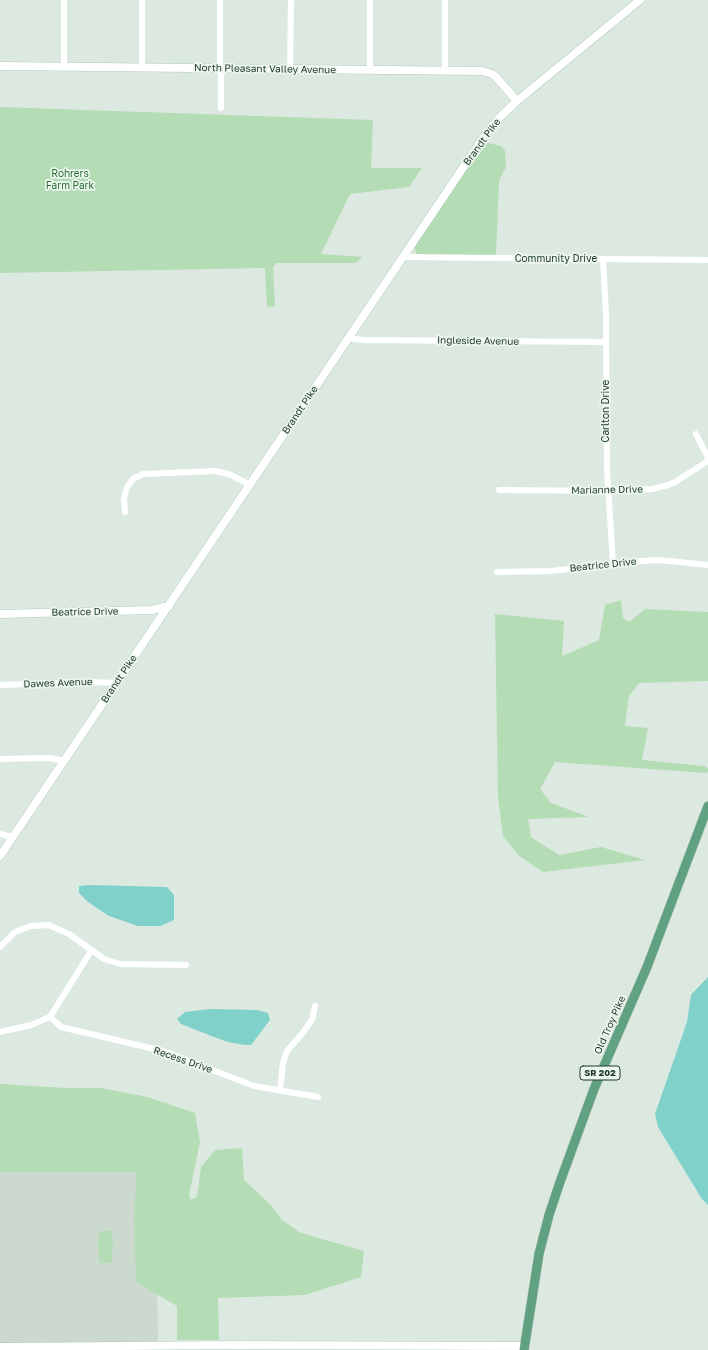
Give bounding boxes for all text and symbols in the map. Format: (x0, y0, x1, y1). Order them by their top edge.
street label: North Pleasant Valley Avenue (194, 62, 336, 76)
street label: Brandt Pike (461, 116, 503, 168)
park label: Rohrers Farm Park (46, 168, 94, 192)
street label: Community Drive (515, 253, 597, 265)
street label: Ingleside Avenue (437, 334, 519, 348)
street label: Carlton Drive (600, 380, 612, 442)
street label: Brandt Pike (280, 384, 320, 436)
street label: Marianne Drive (571, 483, 643, 497)
street label: Beatrice Drive (569, 556, 637, 574)
street label: Beatrice Drive (51, 605, 119, 619)
street label: Brandt Pike (99, 653, 139, 705)
street label: Dawes Avenue (23, 676, 93, 690)
street label: Old Troy Pike (592, 994, 628, 1056)
street label: Recess Drive (152, 1044, 214, 1076)
road number: SR 202 (580, 1066, 620, 1080)

